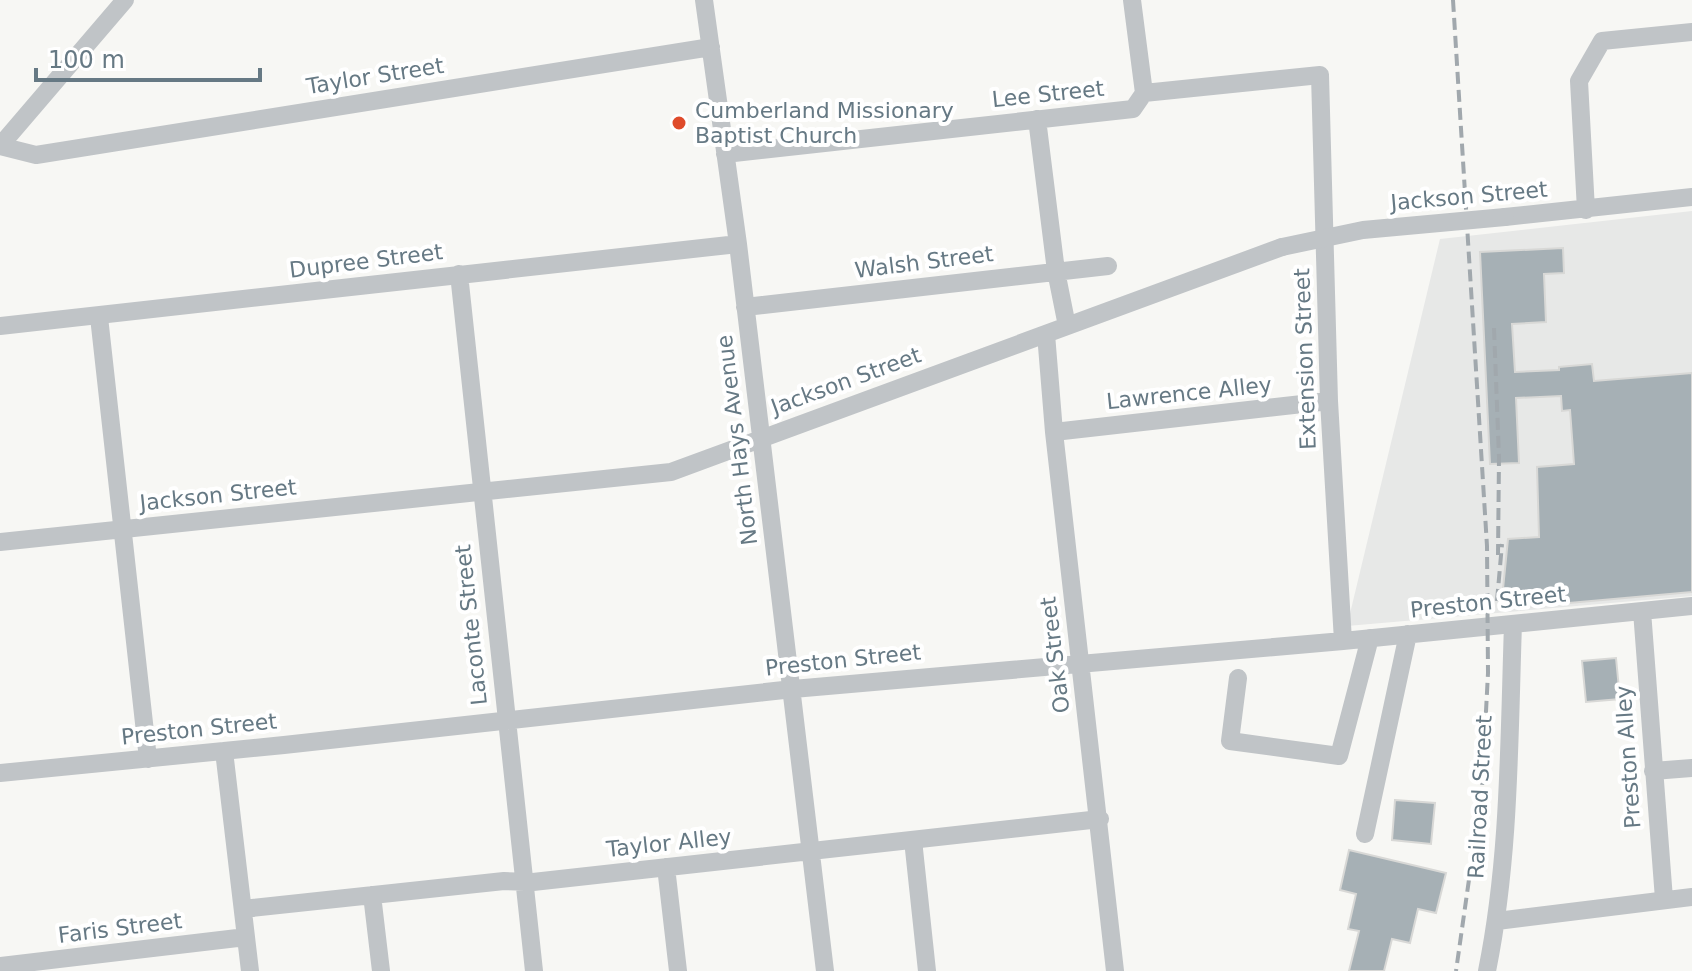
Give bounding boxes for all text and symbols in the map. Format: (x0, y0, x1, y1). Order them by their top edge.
scale bar (36, 32, 260, 82)
text: 100 m (48, 46, 125, 74)
street label: Taylor Street (304, 53, 446, 99)
street label: Lee Street (991, 76, 1106, 112)
place label: Cumberland Missionary Baptist Church (695, 98, 954, 148)
marker: Cumberland Missionary Baptist Church (670, 114, 688, 132)
street label: Jackson Street (1387, 177, 1549, 215)
street label: Dupree Street (288, 239, 444, 283)
street label: Walsh Street (853, 241, 995, 283)
street label: Extension Street (1289, 267, 1321, 450)
street label: North Hays Avenue (712, 333, 762, 547)
street label: Jackson Street (766, 342, 925, 420)
street label: Lawrence Alley (1105, 372, 1273, 414)
street label: Jackson Street (136, 474, 298, 516)
street label: Laconte Street (450, 543, 492, 706)
street label: Preston Street (1409, 581, 1567, 623)
street label: Oak Street (1035, 595, 1075, 715)
street label: Preston Street (764, 639, 922, 681)
street label: Preston Alley (1611, 685, 1645, 829)
street label: Preston Street (120, 708, 278, 750)
street label: Railroad Street (1463, 714, 1497, 879)
street label: Taylor Alley (604, 824, 733, 862)
street label: Faris Street (57, 908, 184, 948)

